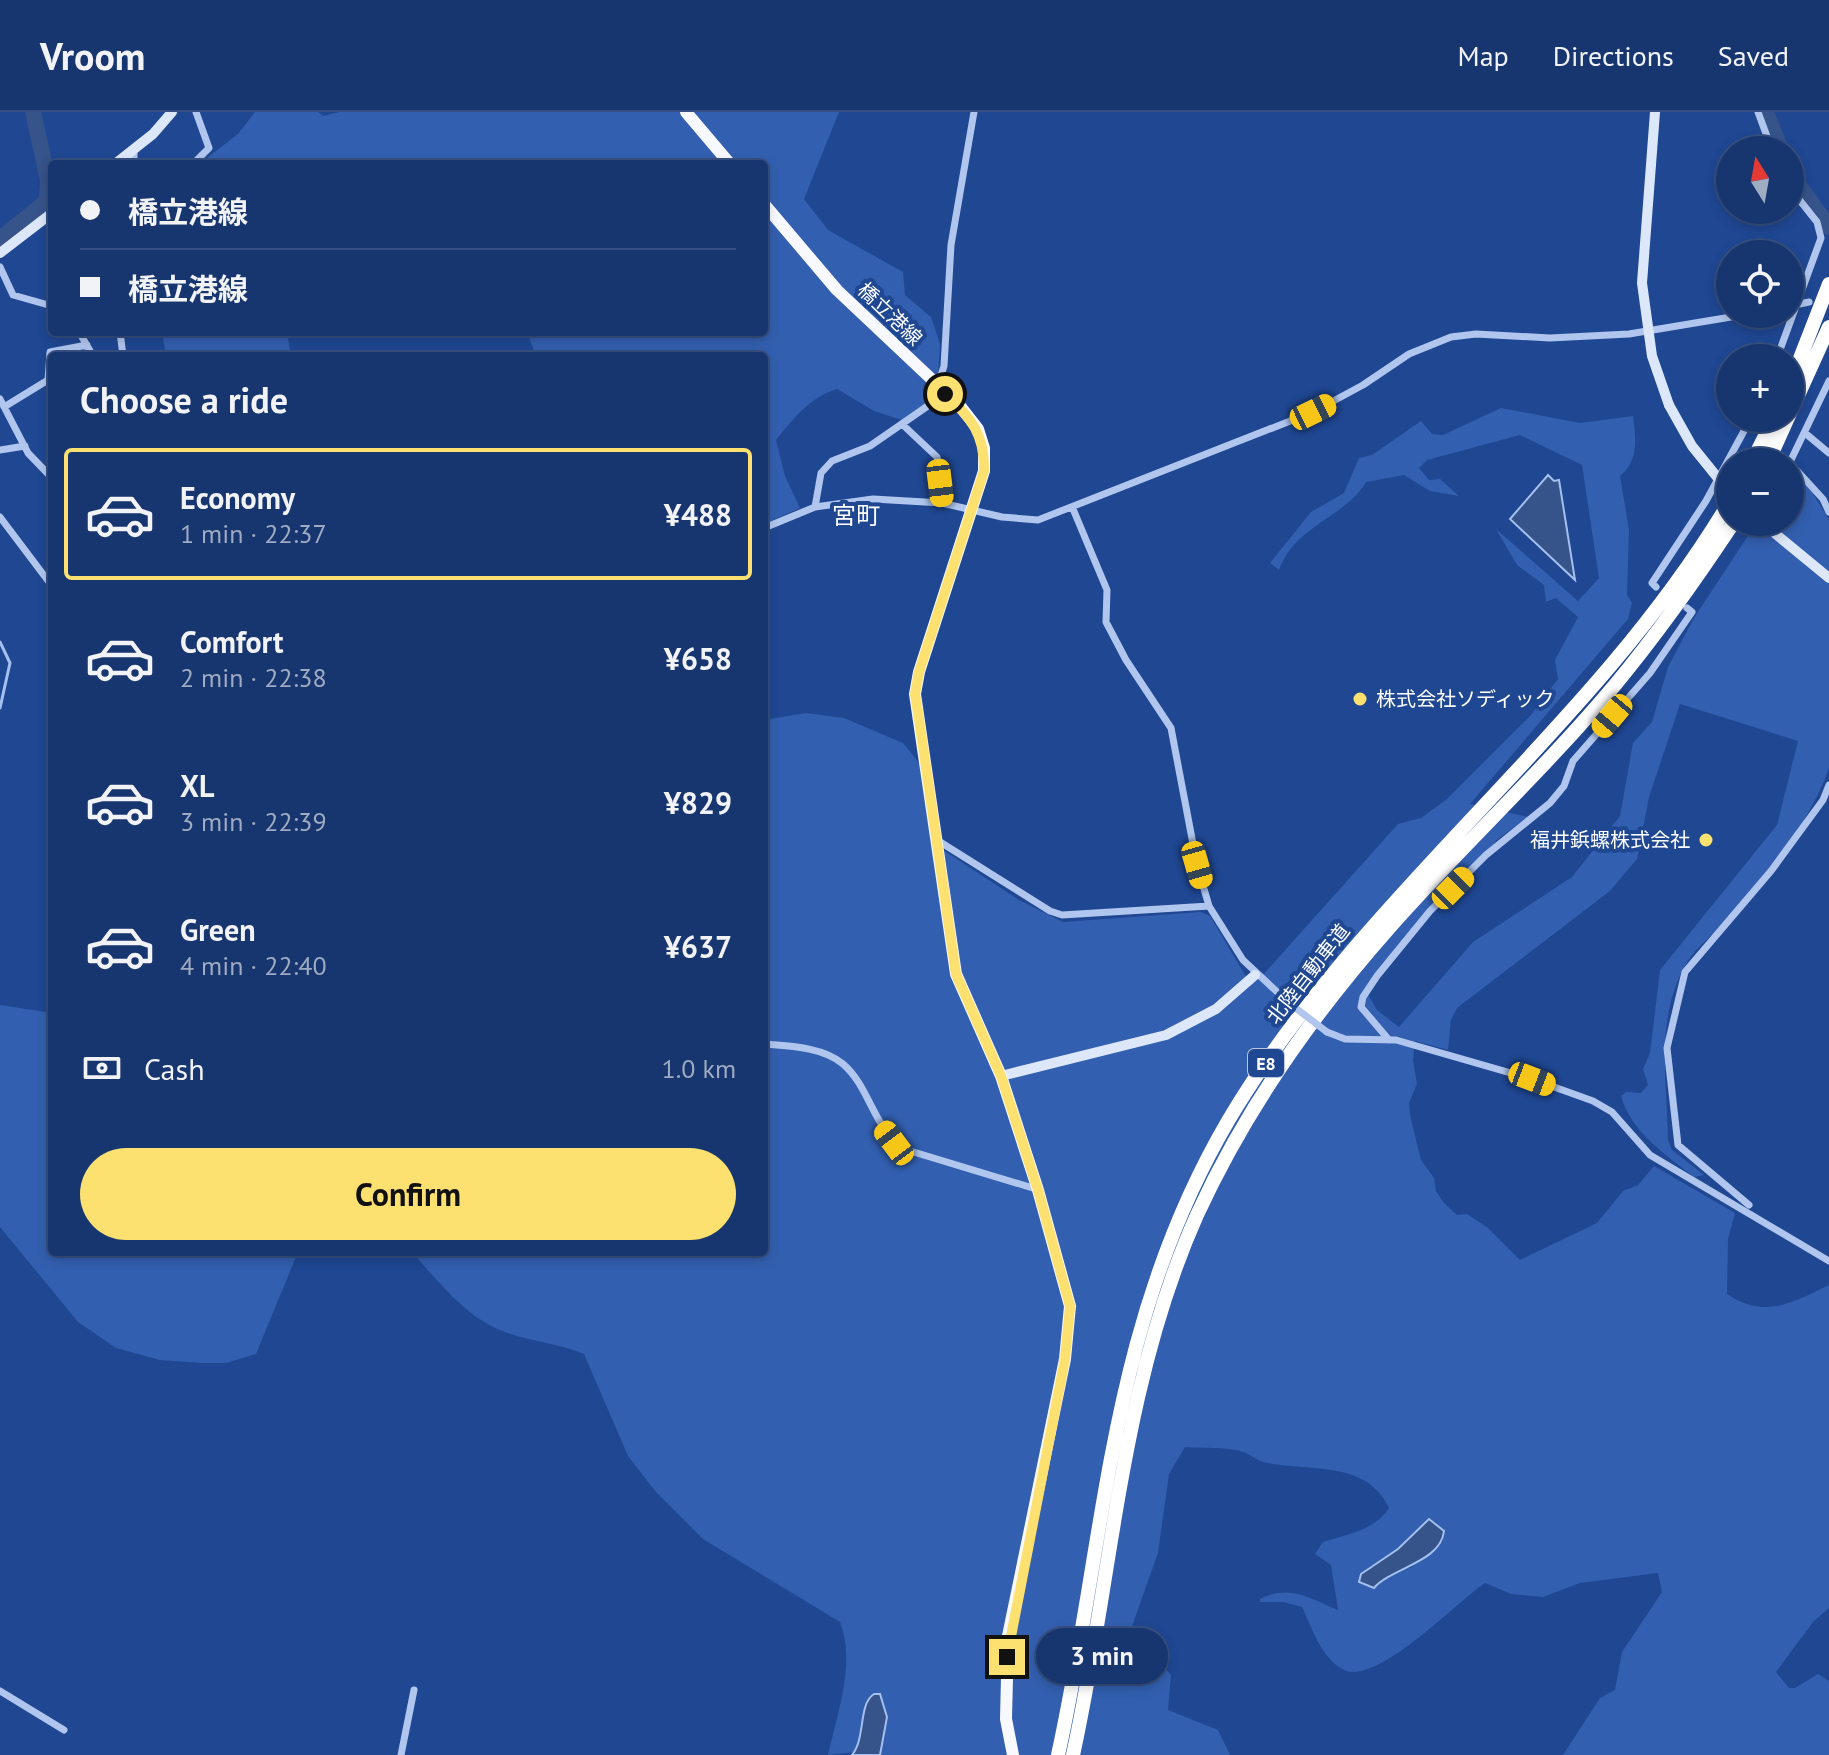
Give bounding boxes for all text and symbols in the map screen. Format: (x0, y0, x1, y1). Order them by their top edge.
text: Vroom (40, 31, 145, 80)
text: Map (1458, 37, 1509, 74)
text: Directions (1553, 37, 1674, 74)
text: Saved (1718, 37, 1789, 74)
north arrow (1716, 136, 1804, 224)
map controls (1716, 136, 1804, 536)
text: 橋立港線 (128, 192, 248, 231)
button: locate (1716, 240, 1804, 328)
text: 橋立港線 (128, 269, 248, 308)
street label: 橋立港線 (852, 277, 928, 351)
button: + (1716, 344, 1804, 432)
text: Choose a ride (80, 376, 288, 423)
route start (927, 376, 963, 412)
car (1286, 391, 1340, 433)
button: − (1716, 448, 1804, 536)
car (925, 458, 955, 508)
icon: car (84, 478, 156, 550)
text: Economy (180, 478, 295, 517)
text: ¥488 (664, 495, 732, 534)
district label: 宮町 (832, 500, 880, 531)
text: 1 min · 22:37 (180, 517, 327, 550)
icon: car (84, 622, 156, 694)
text: Comfort (180, 622, 283, 661)
text: ¥658 (664, 639, 732, 678)
text: 2 min · 22:38 (180, 661, 327, 694)
place label: 株式会社ソディック (1376, 686, 1555, 712)
marker: 株式会社ソディック (1351, 690, 1369, 708)
car (1587, 690, 1637, 742)
icon: car (84, 766, 156, 838)
text: XL (180, 766, 214, 805)
text: ¥829 (664, 783, 732, 822)
text: 3 min · 22:39 (180, 805, 327, 838)
place label: 福井鋲螺株式会社 (1530, 827, 1690, 853)
marker: 福井鋲螺株式会社 (1697, 831, 1715, 849)
car (1179, 839, 1215, 891)
car (1428, 863, 1478, 913)
icon: car (84, 910, 156, 982)
text: Green (180, 910, 255, 949)
street label: 北陸自動車道 (1261, 919, 1355, 1029)
text: ¥637 (664, 927, 732, 966)
text: 4 min · 22:40 (180, 949, 327, 982)
icon: cash (80, 1046, 124, 1090)
text: Cash (144, 1049, 205, 1088)
road number: E8 (1248, 1049, 1284, 1077)
text: 1.0 km (662, 1052, 736, 1085)
car (1505, 1059, 1559, 1099)
car (870, 1117, 918, 1169)
button: Confirm (80, 1148, 736, 1240)
callout: 3 min (1035, 1629, 1167, 1685)
route end (989, 1639, 1025, 1675)
text: 3 min (1070, 1639, 1134, 1672)

